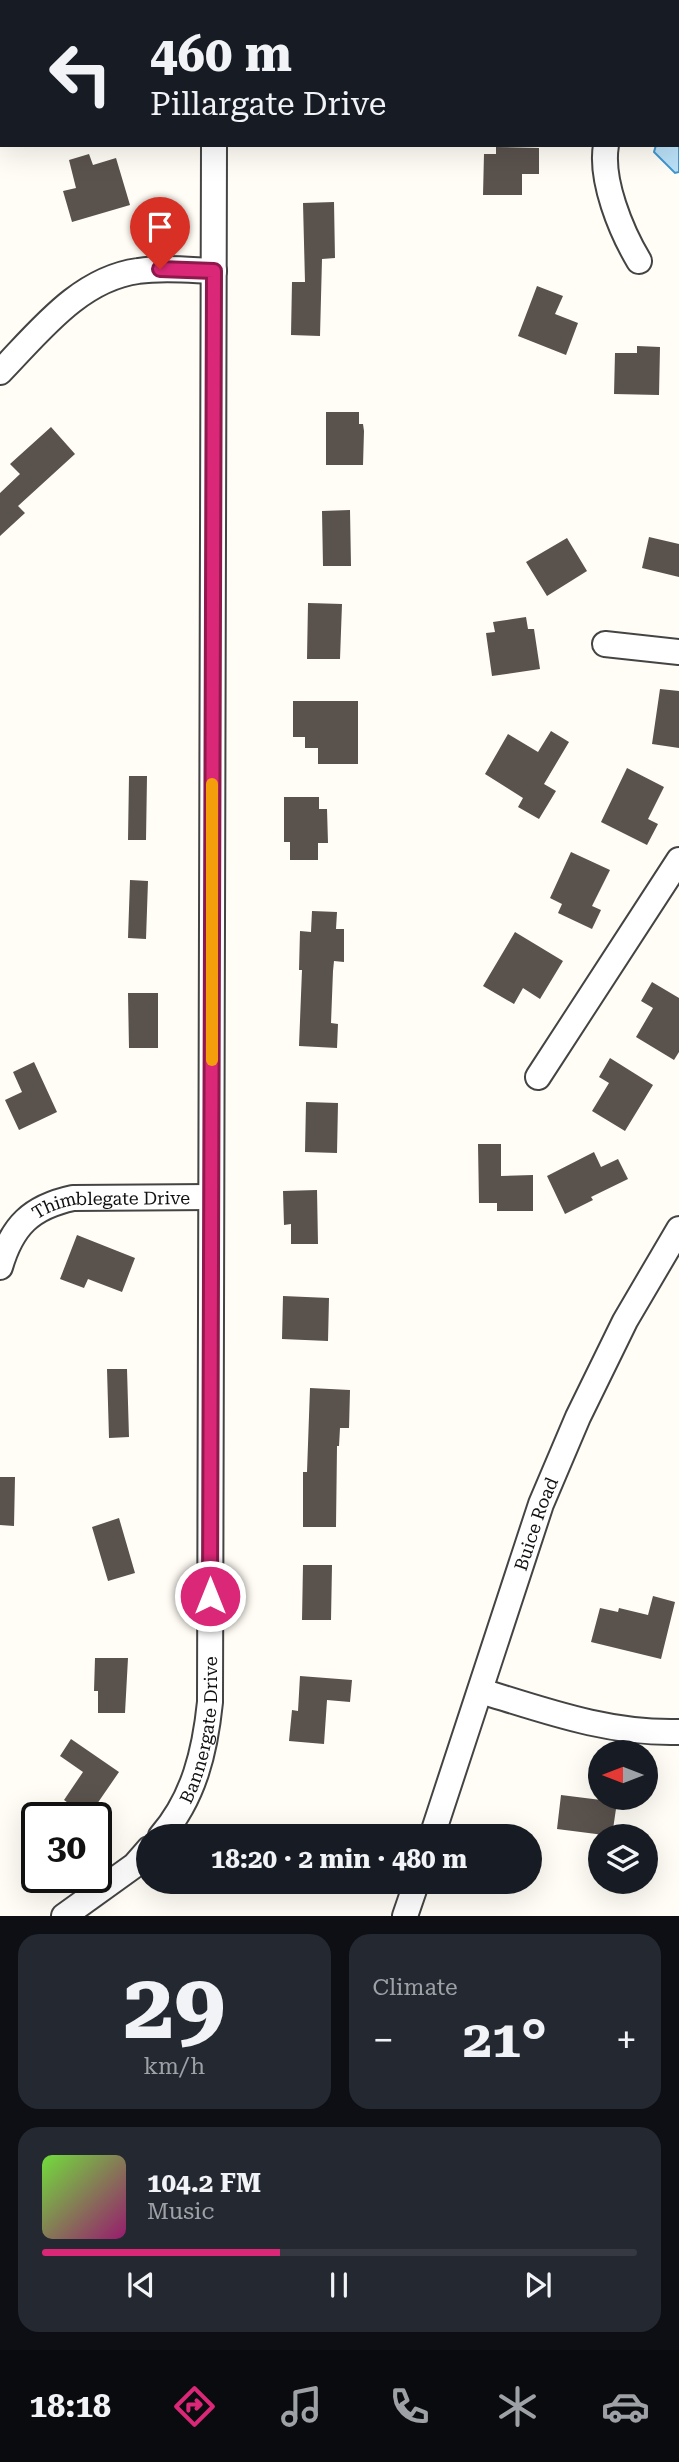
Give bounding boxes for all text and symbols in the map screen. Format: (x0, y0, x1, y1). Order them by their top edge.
text: 460 m (150, 26, 292, 83)
icon: left (35, 28, 126, 119)
text: Pillargate Drive (150, 85, 386, 123)
pin (130, 197, 190, 269)
icon: arrive (141, 208, 179, 246)
street label: Thimblegate Drive (28, 1187, 190, 1223)
street label: Buice Road (509, 1473, 562, 1573)
position arrow (173, 1559, 247, 1633)
street label: Bannergate Drive (175, 1656, 221, 1806)
north arrow (588, 1740, 658, 1810)
map controls (588, 1740, 658, 1894)
speed limit sign: 30 (21, 1802, 112, 1893)
button: layers (588, 1824, 658, 1894)
text: 18:20 · 2 min · 480 m (211, 1844, 467, 1874)
text: 29 (123, 1954, 225, 2060)
text: Climate (373, 1974, 458, 2001)
text: 21° (463, 2009, 547, 2070)
text: − (373, 2018, 394, 2062)
text: + (616, 2018, 637, 2062)
text: km/h (143, 2053, 205, 2080)
text: 104.2 FM (147, 2168, 261, 2198)
text: Music (147, 2198, 214, 2225)
icon: previous (122, 2266, 160, 2304)
icon: pause (320, 2266, 358, 2304)
icon: next (519, 2266, 557, 2304)
icon: directions (170, 2382, 219, 2431)
icon: music (277, 2382, 326, 2431)
icon: phone (385, 2382, 434, 2431)
icon: climate (493, 2382, 542, 2431)
icon: car (601, 2382, 650, 2431)
text: 18:18 (29, 2387, 111, 2425)

